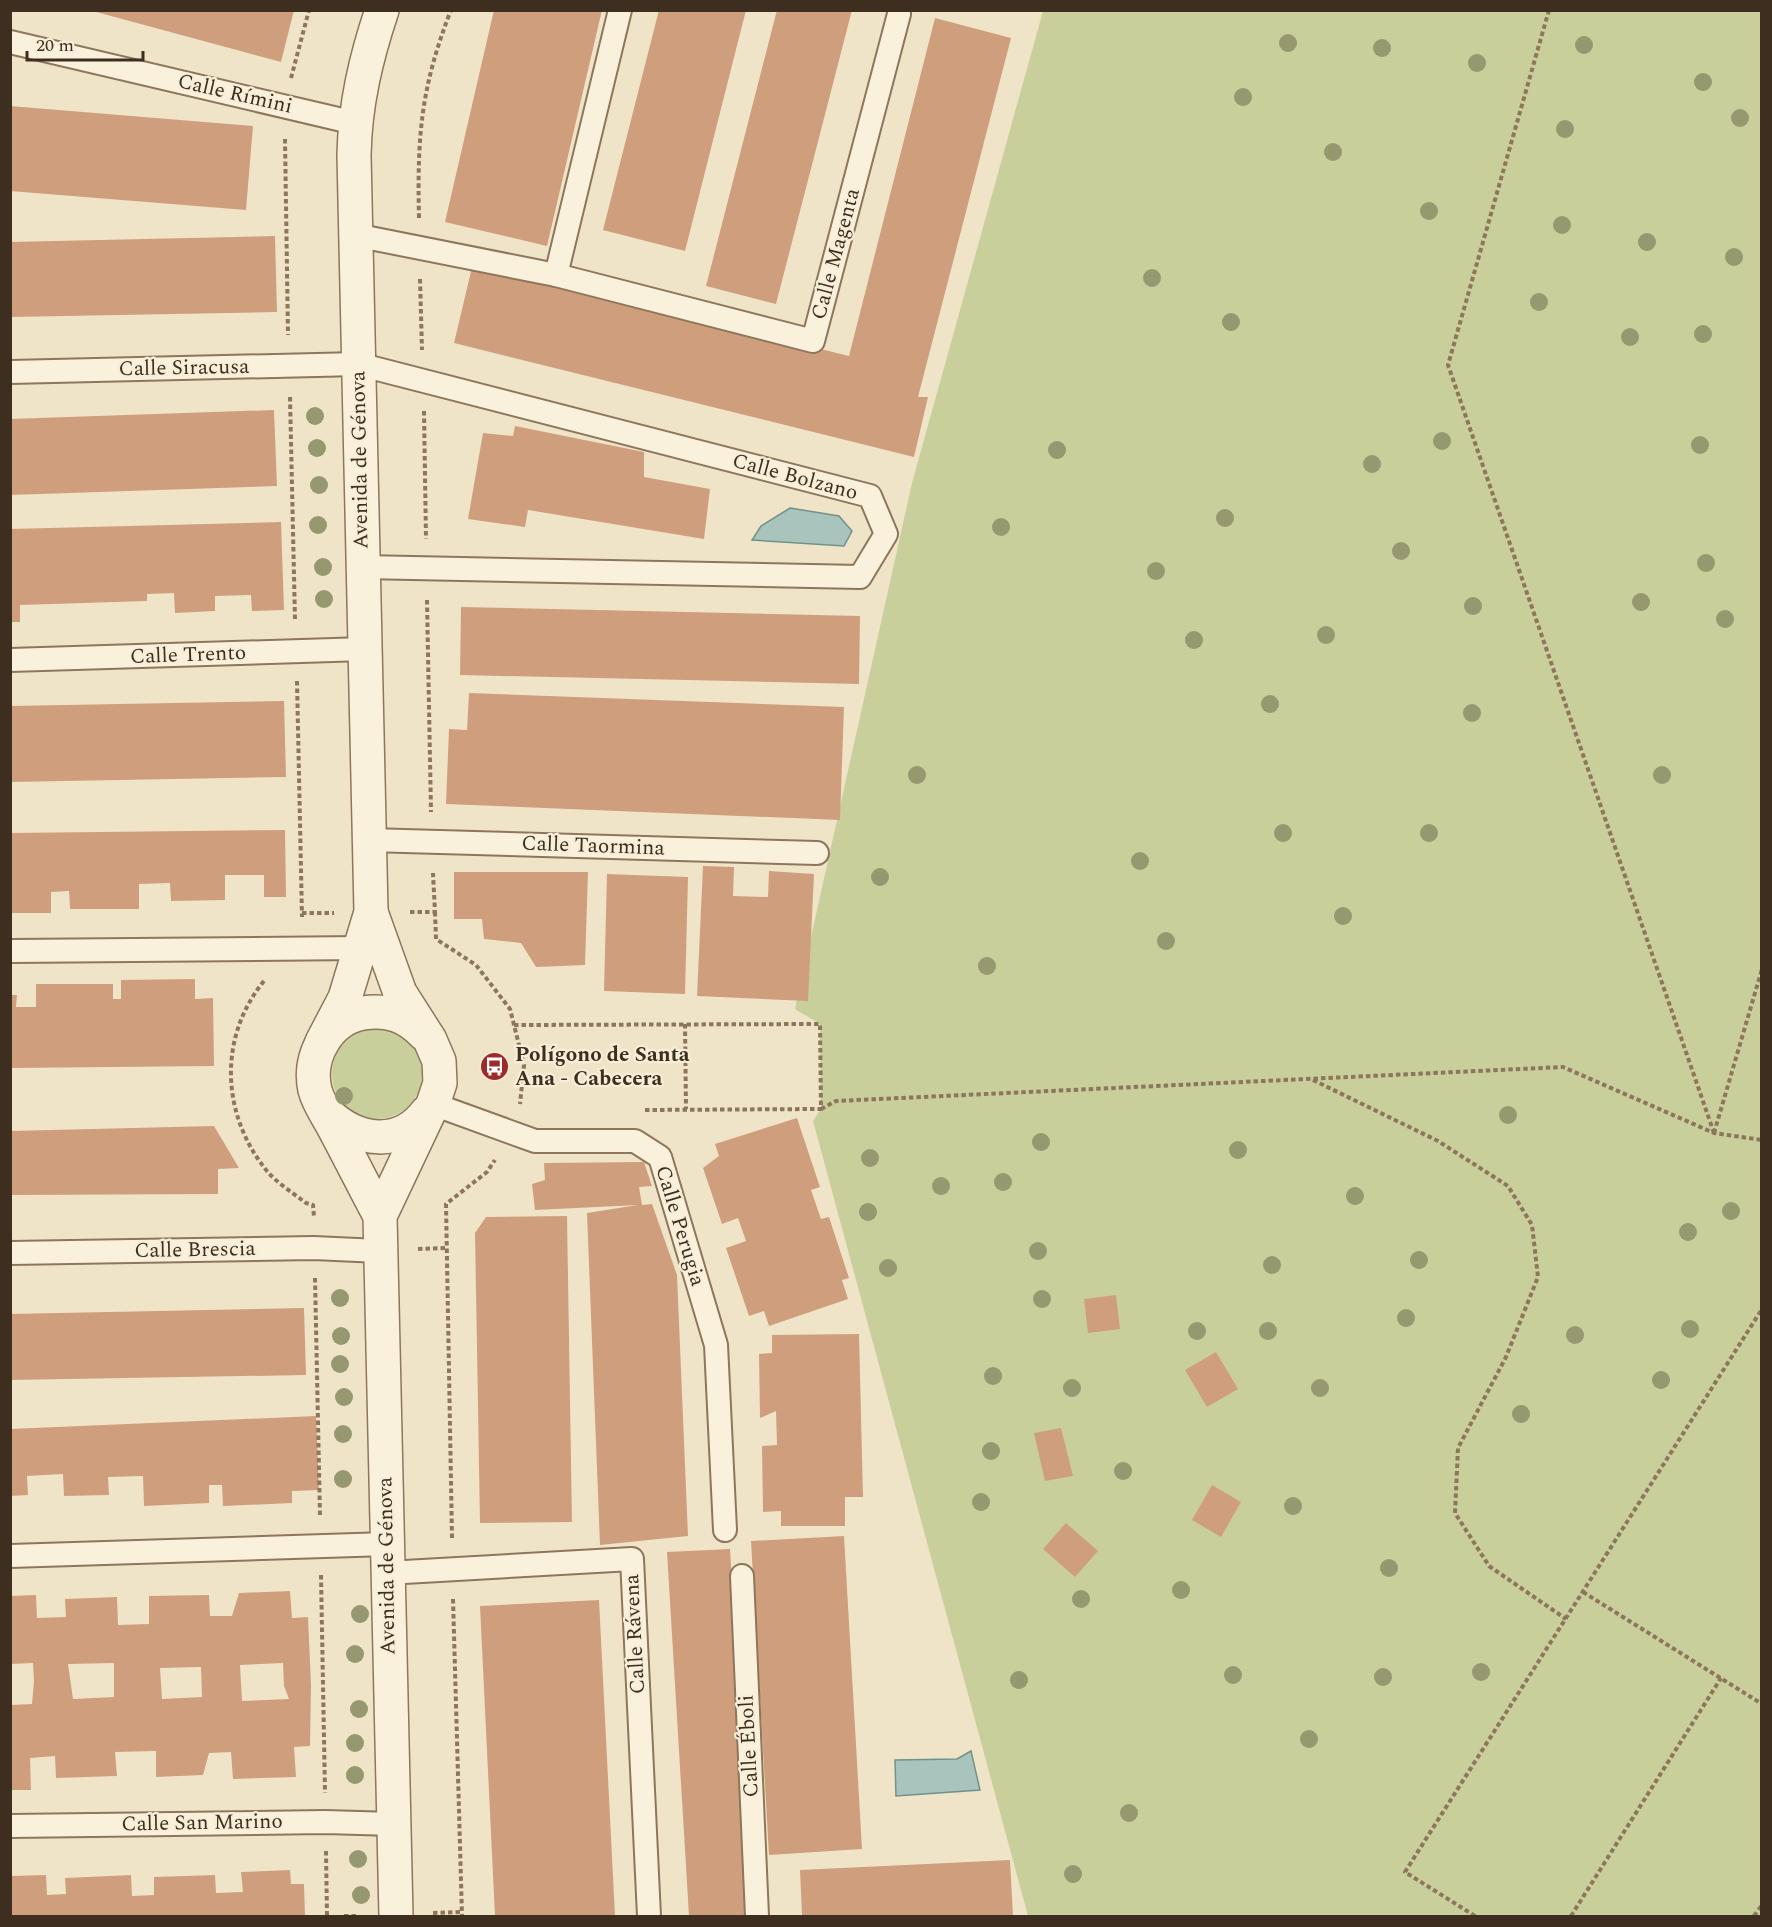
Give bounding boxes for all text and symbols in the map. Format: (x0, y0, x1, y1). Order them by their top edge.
scale bar (27, 24, 142, 62)
text: 20 m (36, 32, 74, 59)
street label: Calle Rímini (174, 65, 296, 123)
street label: Calle Magenta (803, 184, 869, 323)
street label: Calle Siracusa (118, 351, 250, 385)
street label: Avenida de Génova (342, 370, 378, 550)
street label: Calle Bolzano (729, 445, 861, 509)
street label: Calle Trento (129, 637, 247, 673)
street label: Calle Taormina (521, 828, 666, 865)
place label: Polígono de Santa Ana - Cabecera (515, 1039, 690, 1095)
bus stop icon: Polígono de Santa Ana - Cabecera (478, 1051, 510, 1083)
street label: Calle Perugia (646, 1162, 714, 1291)
street label: Calle Brescia (134, 1233, 257, 1267)
street label: Avenida de Génova (369, 1476, 405, 1656)
street label: Calle Rávena (616, 1572, 654, 1695)
street label: Calle Éboli (730, 1694, 768, 1798)
street label: Calle San Marino (121, 1806, 283, 1840)

